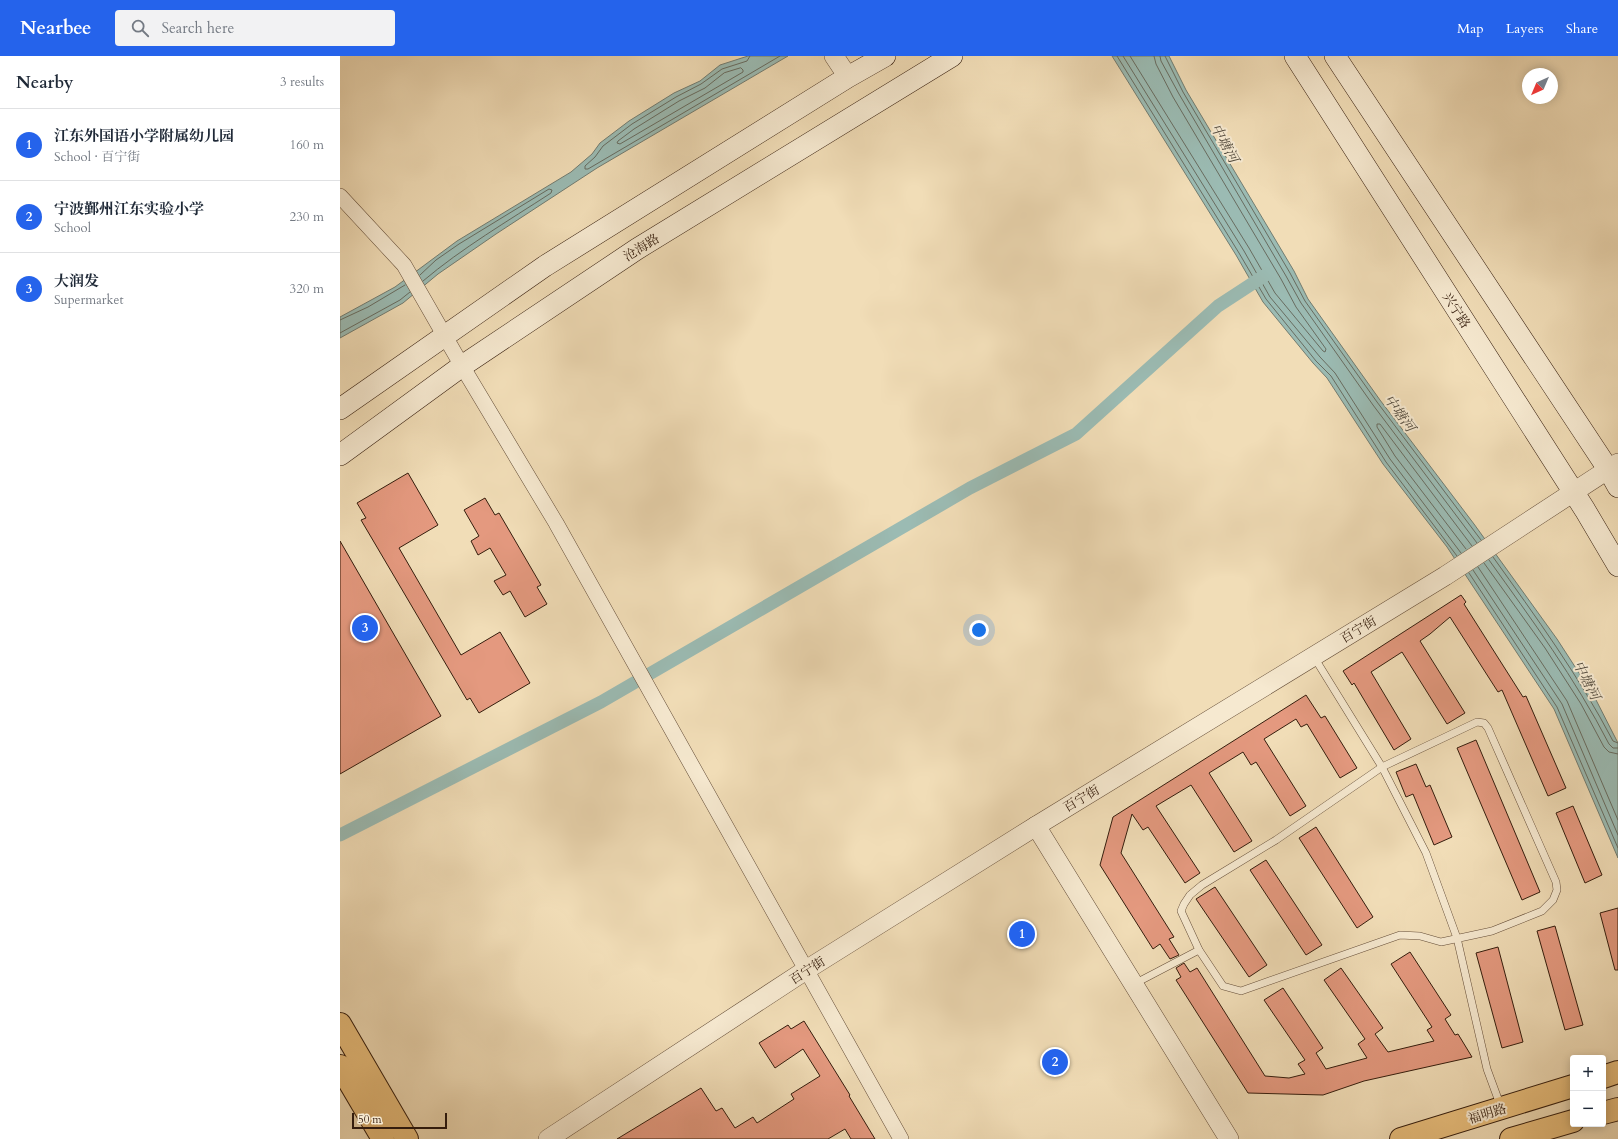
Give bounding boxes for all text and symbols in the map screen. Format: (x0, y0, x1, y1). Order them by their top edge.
search box (115, 10, 395, 46)
text: Nearbee (20, 15, 91, 41)
icon: search (129, 17, 151, 39)
text: Search here (161, 18, 234, 38)
text: Map (1457, 19, 1484, 38)
text: Layers (1506, 19, 1544, 38)
text: Share (1566, 19, 1598, 38)
north arrow (1522, 68, 1558, 104)
text: Nearby (16, 71, 73, 94)
text: 3 results (280, 73, 324, 91)
water label: 中塘河 (1206, 120, 1245, 169)
text: 江东外国语小学附属幼儿园 (54, 126, 234, 146)
text: 1 (26, 136, 32, 154)
text: 160 m (290, 136, 324, 154)
text: School · 百宁街 (54, 148, 140, 166)
text: 宁波鄞州江东实验小学 (54, 199, 204, 219)
text: 2 (26, 208, 32, 226)
text: 230 m (290, 208, 324, 226)
text: School (54, 219, 91, 237)
street label: 沧海路 (620, 230, 663, 266)
text: 大润发 (54, 271, 99, 291)
text: 3 (26, 280, 32, 298)
text: 320 m (290, 280, 324, 298)
street label: 兴宁路 (1438, 289, 1474, 332)
text: Supermarket (54, 291, 124, 309)
water label: 中塘河 (1380, 391, 1421, 438)
street label: 百宁街 (1337, 612, 1380, 648)
pin: 3 (352, 613, 378, 643)
your location (969, 620, 989, 640)
water label: 中塘河 (1569, 657, 1606, 706)
street label: 百宁街 (1060, 781, 1103, 817)
pin: 1 (1009, 919, 1035, 949)
street label: 百宁街 (786, 953, 829, 989)
pin: 2 (1042, 1047, 1068, 1077)
map controls (1570, 1055, 1606, 1127)
button: + (1570, 1055, 1606, 1091)
button: − (1570, 1091, 1606, 1127)
street label: 福明路 (1466, 1100, 1509, 1128)
scale bar (352, 1111, 447, 1130)
text: 50 m (358, 1112, 382, 1127)

